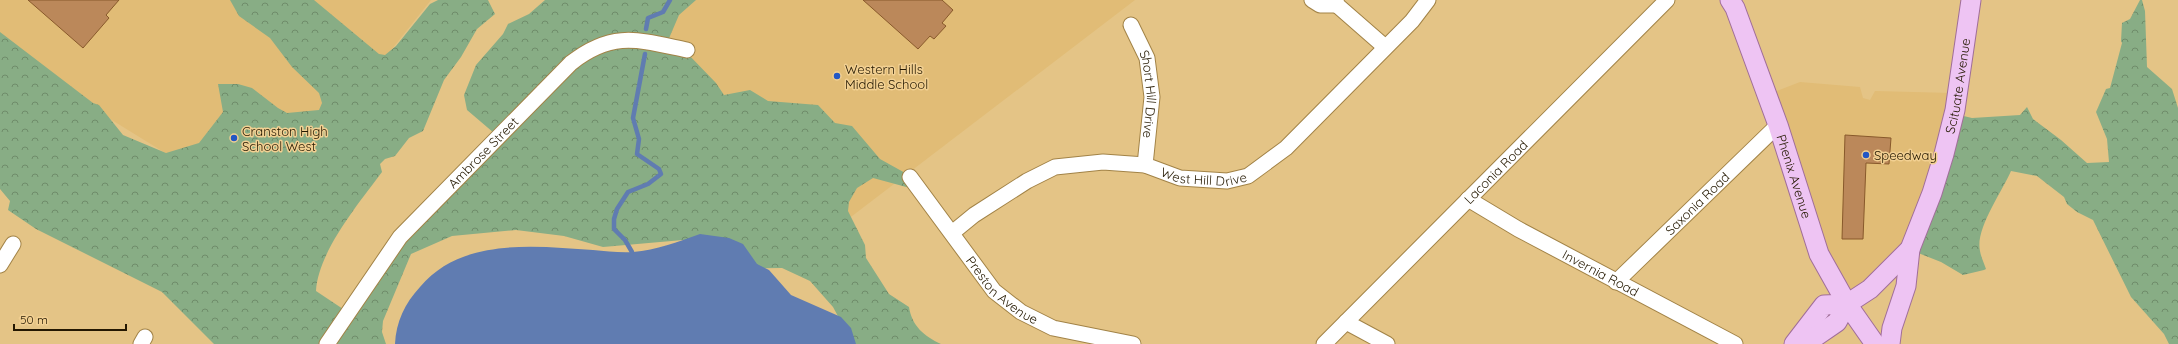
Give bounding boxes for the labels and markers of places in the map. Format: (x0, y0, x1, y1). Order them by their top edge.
place label: Western Hills Middle School (845, 61, 928, 92)
marker: Western Hills Middle School (832, 71, 842, 81)
place label: Cranston High School West (242, 123, 328, 154)
marker: Cranston High School West (229, 133, 239, 143)
place label: Speedway (1874, 147, 1937, 163)
marker: Speedway (1861, 150, 1871, 160)

